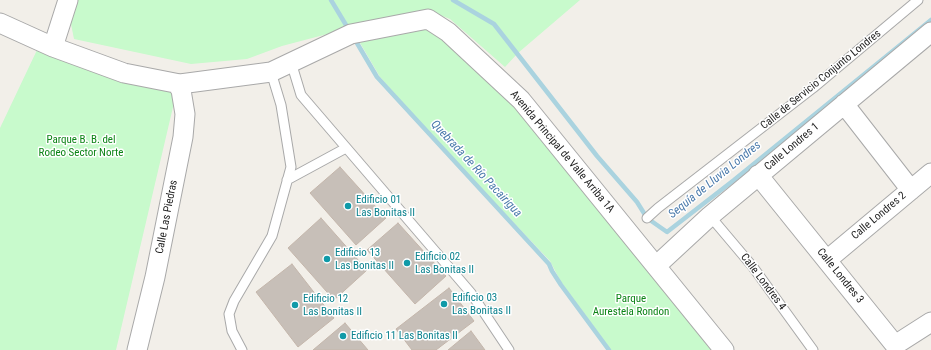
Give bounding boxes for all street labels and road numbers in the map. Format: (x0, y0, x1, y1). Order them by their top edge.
street label: Calle de Servicio Conjunto Londres (758, 27, 884, 133)
street label: Avenida Principal de Valle Arriba 1A (507, 88, 617, 216)
street label: Calle Londres 1 (762, 120, 822, 174)
street label: Calle Las Piedras (153, 179, 181, 255)
street label: Calle Londres 2 (849, 189, 909, 243)
street label: Calle Londres 3 (814, 246, 866, 306)
street label: Calle Londres 4 (738, 251, 788, 313)

